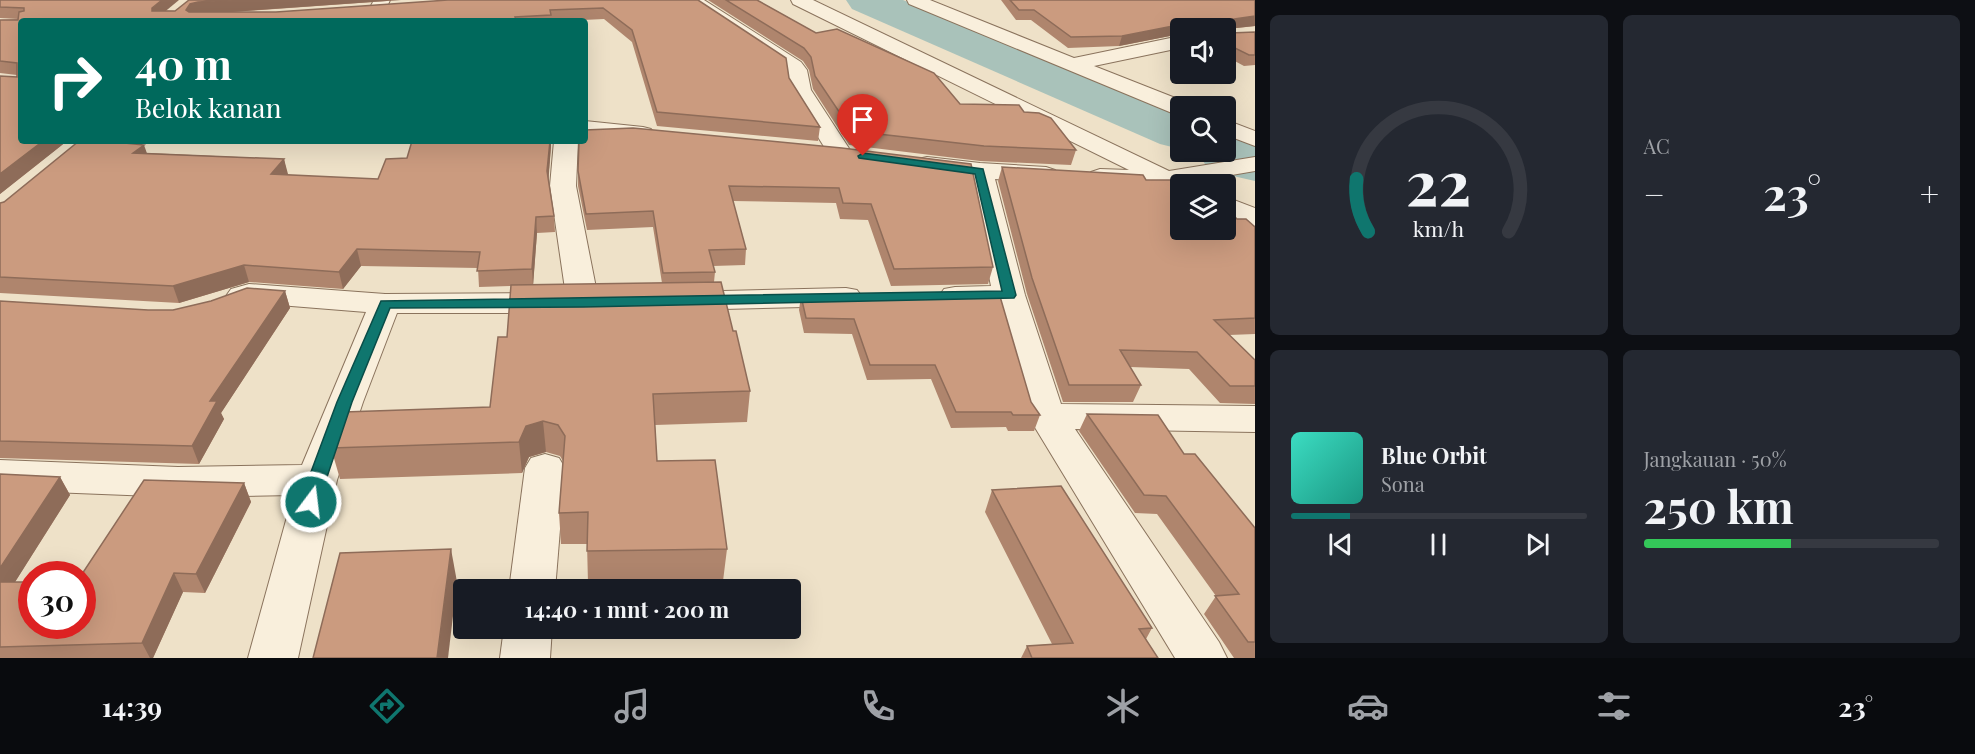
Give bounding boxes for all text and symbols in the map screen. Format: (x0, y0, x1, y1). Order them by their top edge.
map controls (1170, 18, 1236, 240)
button: sound (1170, 18, 1236, 84)
text: 40 m (135, 35, 232, 91)
icon: right (36, 42, 114, 120)
text: Belok kanan (135, 89, 282, 125)
pin (837, 94, 888, 156)
button: search (1170, 96, 1236, 162)
icon: arrive (846, 103, 879, 136)
text: AC (1644, 132, 1670, 159)
text: 22 (1406, 138, 1471, 222)
text: 23° (1763, 162, 1821, 222)
text: − (1644, 171, 1665, 215)
text: + (1920, 171, 1939, 215)
button: layers (1170, 174, 1236, 240)
text: km/h (1413, 214, 1465, 242)
text: Blue Orbit (1381, 440, 1487, 470)
text: Jangkauan · 50% (1644, 445, 1787, 472)
position arrow (279, 470, 343, 534)
text: Sona (1381, 470, 1425, 497)
text: 250 km (1644, 475, 1794, 535)
icon: previous (1324, 528, 1357, 561)
icon: pause (1422, 528, 1455, 561)
icon: next (1521, 528, 1554, 561)
speed limit sign: 30 (18, 561, 96, 639)
text: 14:40 · 1 mnt · 200 m (525, 594, 729, 624)
icon: directions (366, 685, 408, 727)
icon: music (611, 685, 653, 727)
icon: phone (857, 685, 899, 727)
icon: climate (1102, 685, 1144, 727)
icon: car (1347, 685, 1389, 727)
icon: filters (1593, 685, 1635, 727)
text: 14:39 (102, 688, 162, 724)
text: 23° (1838, 688, 1873, 724)

